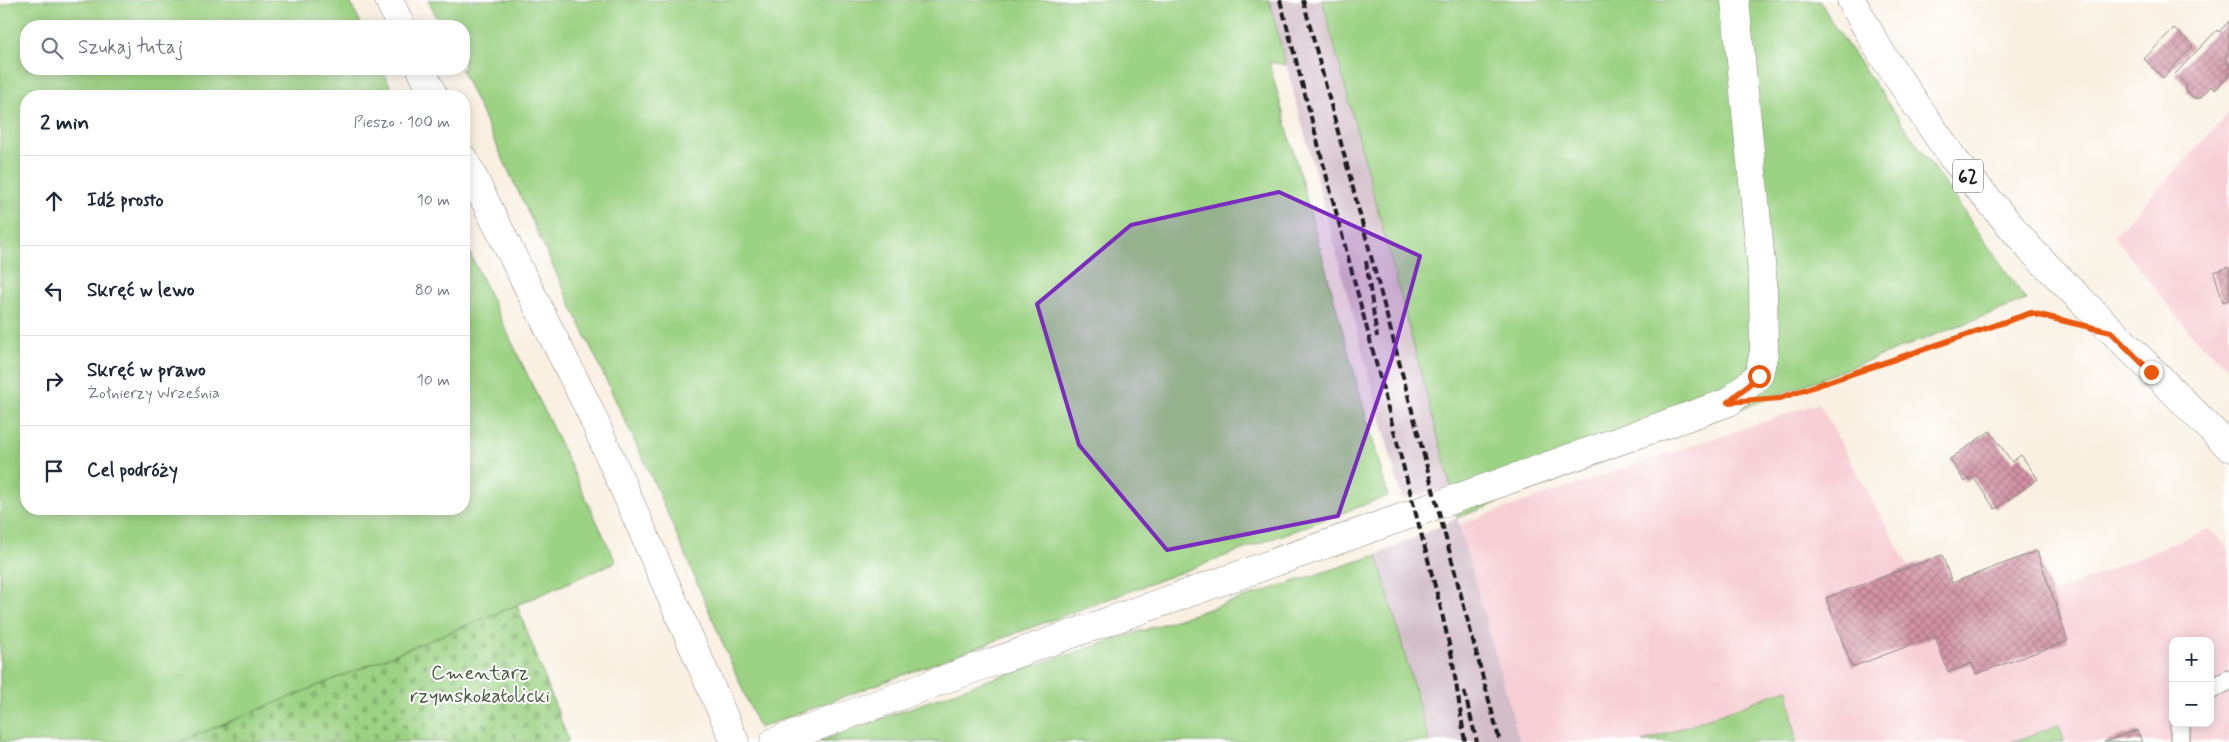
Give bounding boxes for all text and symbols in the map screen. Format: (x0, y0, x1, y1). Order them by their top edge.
search box (20, 20, 470, 75)
icon: search (38, 34, 66, 62)
text: Szukaj tutaj (78, 35, 183, 60)
text: 2 min (40, 109, 89, 137)
text: Pieszo · 100 m (353, 112, 450, 133)
road number: 62 (1953, 160, 1983, 192)
icon: ahead (40, 187, 68, 215)
text: Idź prosto (87, 188, 164, 213)
text: 10 m (417, 190, 450, 211)
icon: left (40, 277, 68, 305)
text: Skręć w lewo (87, 278, 195, 303)
text: 80 m (415, 280, 450, 301)
text: Skręć w prawo (87, 358, 206, 383)
route end (2140, 361, 2163, 384)
route start (1748, 365, 1771, 388)
icon: right (40, 367, 68, 395)
text: 10 m (417, 370, 450, 391)
text: Żołnierzy Września (87, 383, 220, 404)
icon: arrive (40, 457, 68, 485)
text: Cel podróży (87, 458, 178, 483)
map controls (2169, 637, 2214, 727)
button: + (2169, 637, 2214, 682)
park label: Cmentarz rzymskokatolicki (410, 660, 550, 710)
button: − (2169, 682, 2214, 727)

